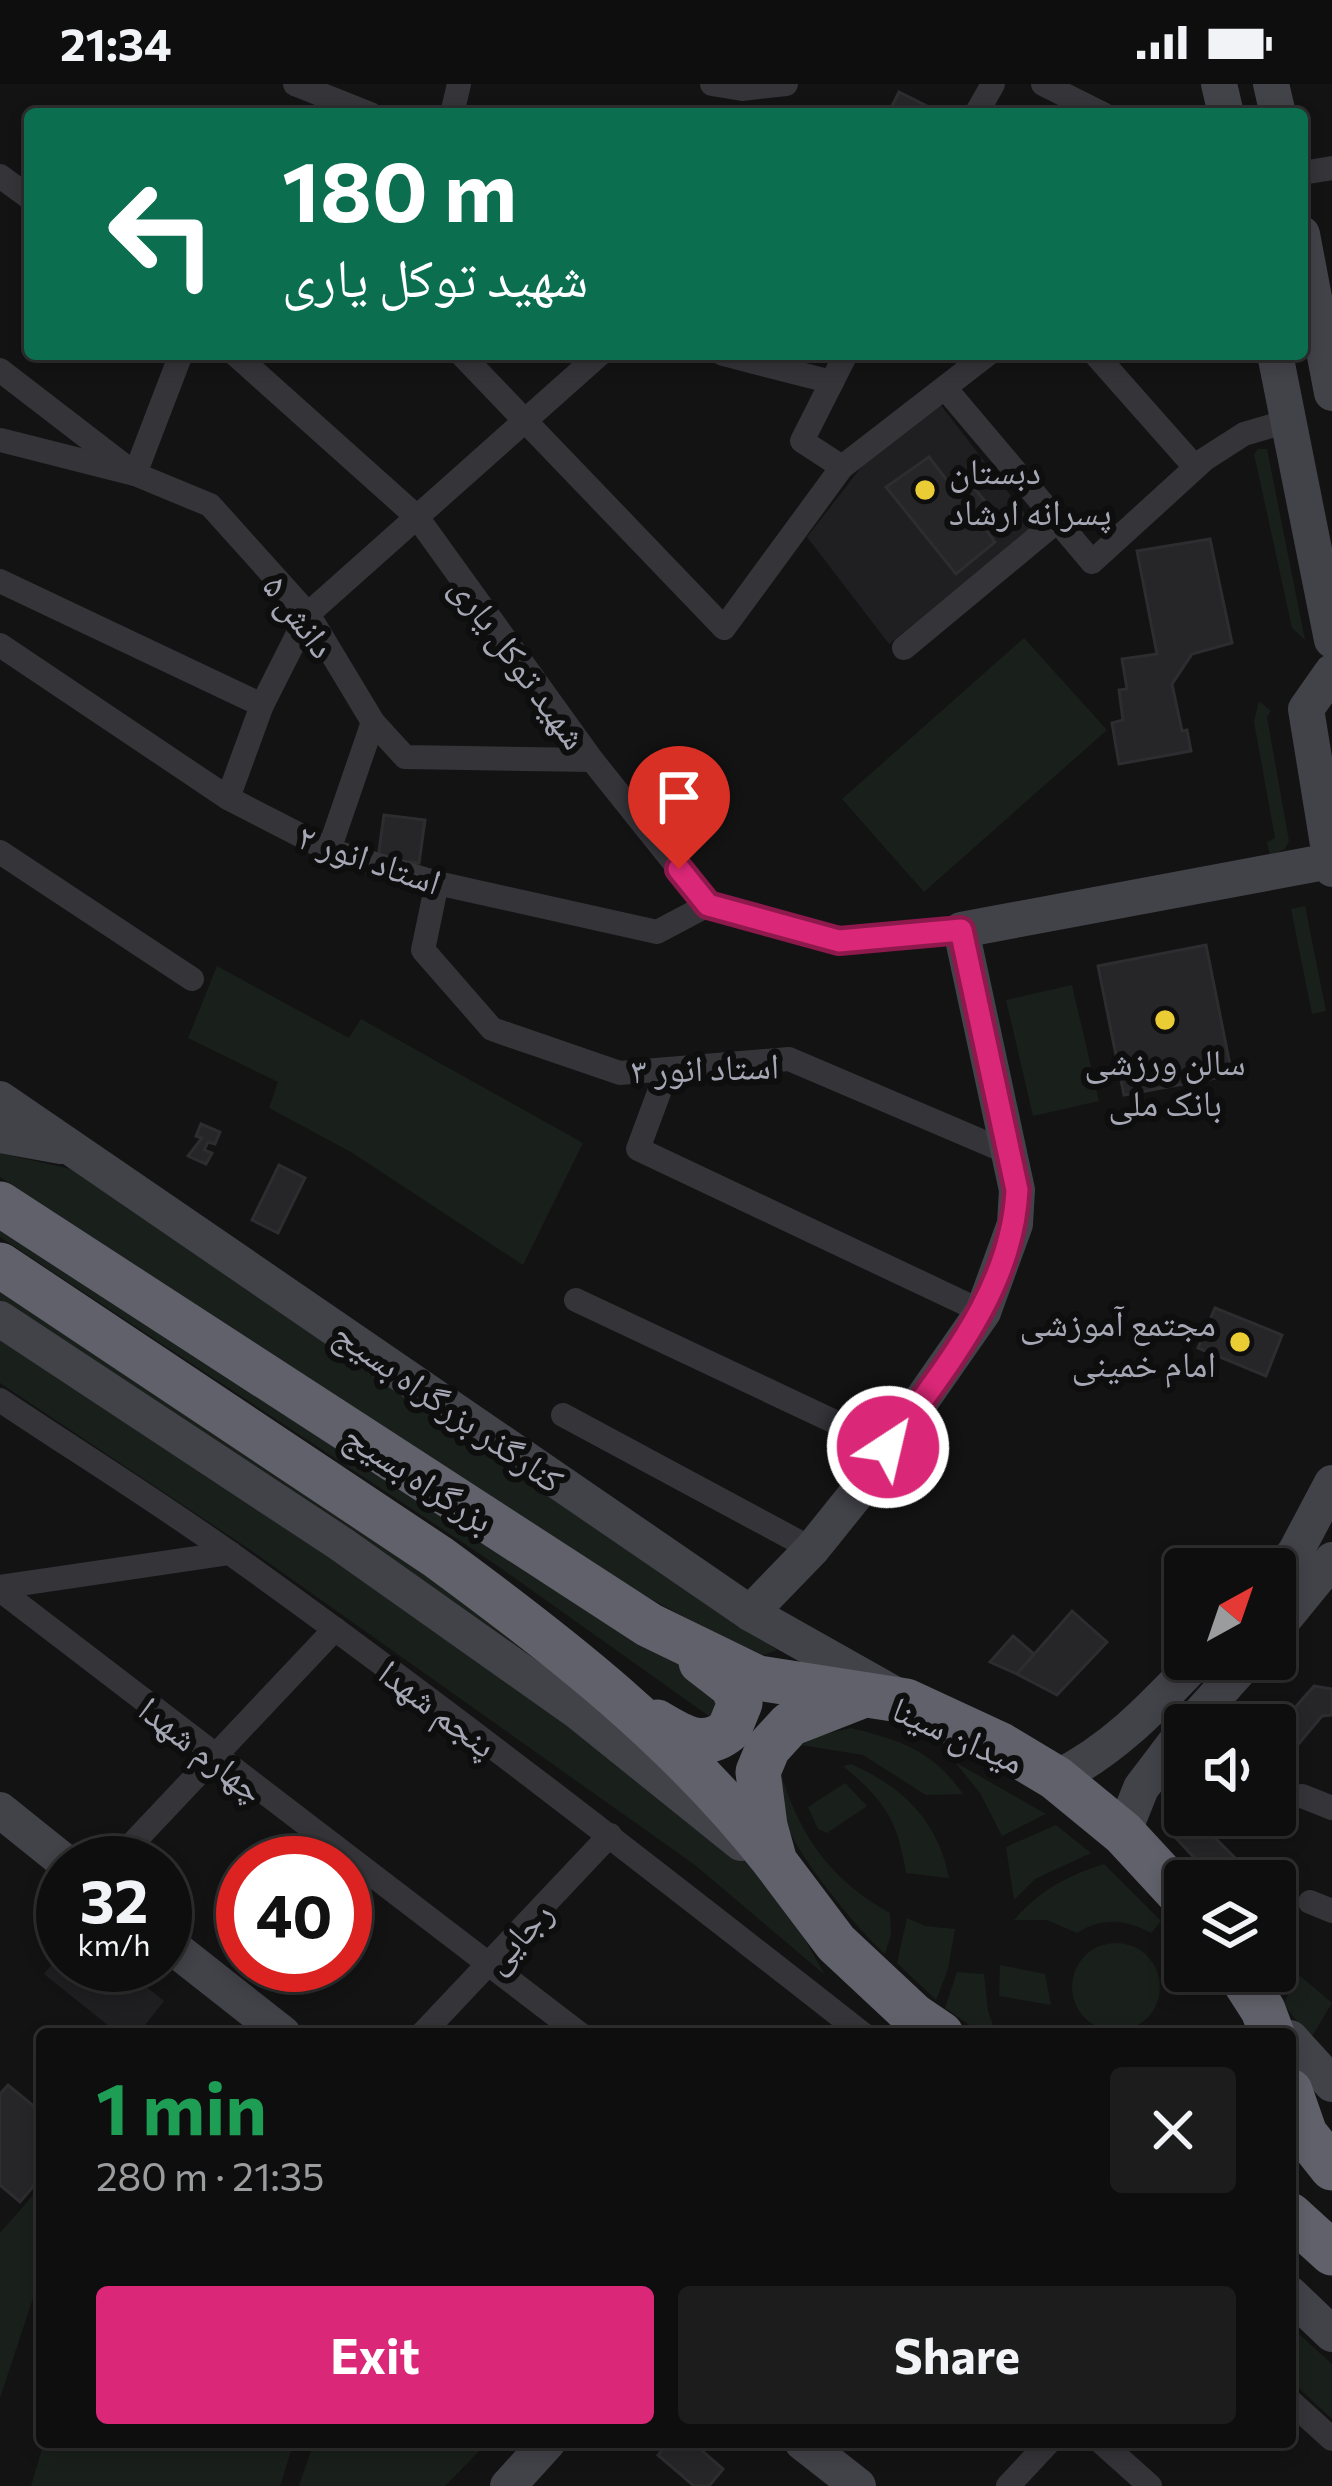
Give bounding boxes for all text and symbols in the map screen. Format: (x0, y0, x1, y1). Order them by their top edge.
text: 21:34 (60, 15, 172, 70)
text: 180 m (282, 137, 517, 239)
icon: left (84, 156, 240, 312)
text: شهید توکل یاری (282, 242, 588, 308)
place label: دبستان پسرانه ارشاد (949, 447, 1112, 534)
marker: دبستان پسرانه ارشاد (912, 477, 938, 503)
street label: دانش ۵ (254, 565, 347, 667)
street label: شهید توکل یاری (442, 565, 599, 758)
pin (628, 746, 730, 869)
icon: arrive (646, 764, 712, 830)
street label: استاد انور ۲ (293, 812, 447, 902)
marker: سالن ورزشی بانک ملی (1152, 1007, 1178, 1033)
place label: سالن ورزشی بانک ملی (1084, 1038, 1246, 1125)
street label: استاد انور ۳ (630, 1041, 780, 1091)
place label: مجتمع آموزشی امام خمینی (1020, 1299, 1216, 1388)
street label: کنارگذر بزرگراه بسیج (327, 1310, 573, 1500)
marker: مجتمع آموزشی امام خمینی (1227, 1329, 1253, 1355)
position arrow (825, 1384, 951, 1510)
street label: بزرگراه بسیج (338, 1412, 502, 1540)
north arrow (1164, 1548, 1296, 1680)
map controls (1164, 1548, 1296, 1992)
street label: پنجم شهدا (369, 1649, 506, 1769)
street label: چهارم شهدا (129, 1685, 275, 1814)
street label: میدان سینا (886, 1685, 1032, 1783)
button: sound (1164, 1704, 1296, 1836)
speed limit sign: 40 (216, 1836, 372, 1992)
button: layers (1164, 1860, 1296, 1992)
text: 32 (80, 1862, 148, 1935)
street label: رجایی (472, 1890, 562, 1982)
text: km/h (78, 1925, 150, 1962)
text: 1 min (96, 2062, 267, 2150)
button: close (1110, 2067, 1236, 2193)
text: 280 m · 21:35 (96, 2151, 324, 2199)
button: Exit (96, 2286, 654, 2424)
button: Share (678, 2286, 1236, 2424)

